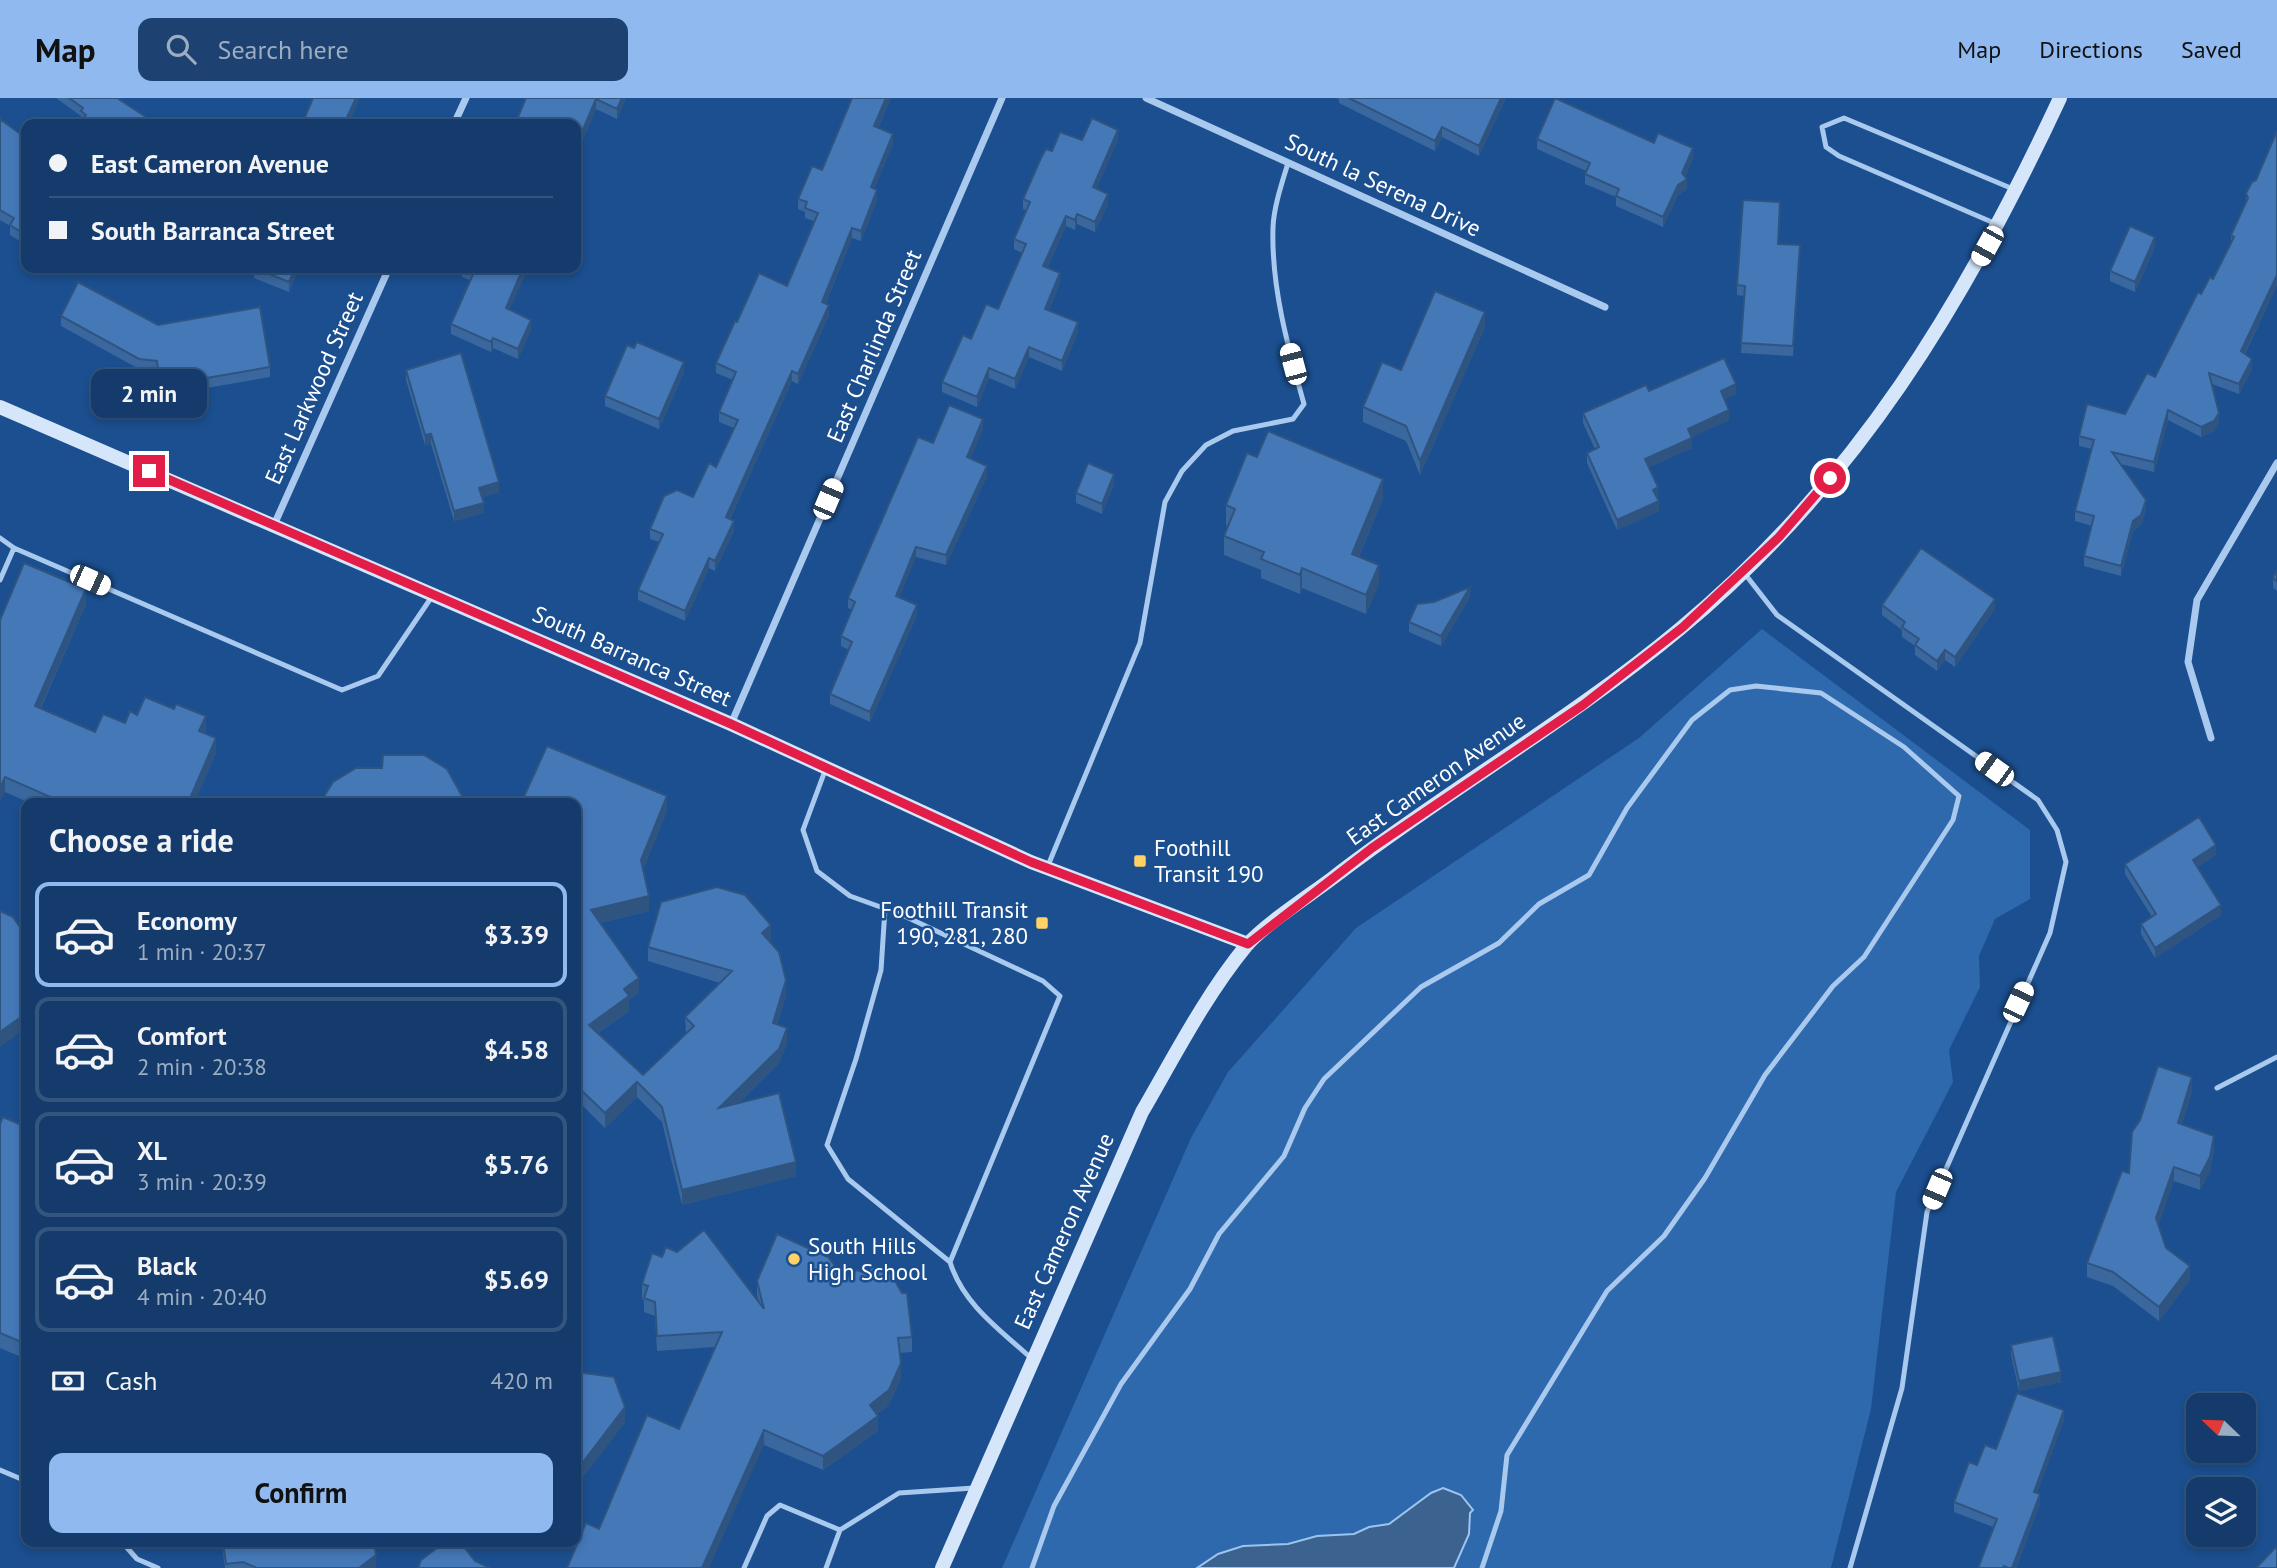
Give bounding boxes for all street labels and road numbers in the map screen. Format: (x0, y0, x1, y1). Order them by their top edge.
street label: South la Serena Drive (1281, 126, 1486, 243)
street label: East Charlinda Street (820, 245, 927, 446)
street label: East Larkwood Street (258, 287, 369, 489)
street label: South Barranca Street (528, 599, 736, 713)
street label: East Cameron Avenue (1341, 706, 1531, 851)
street label: East Cameron Avenue (1007, 1128, 1120, 1333)

